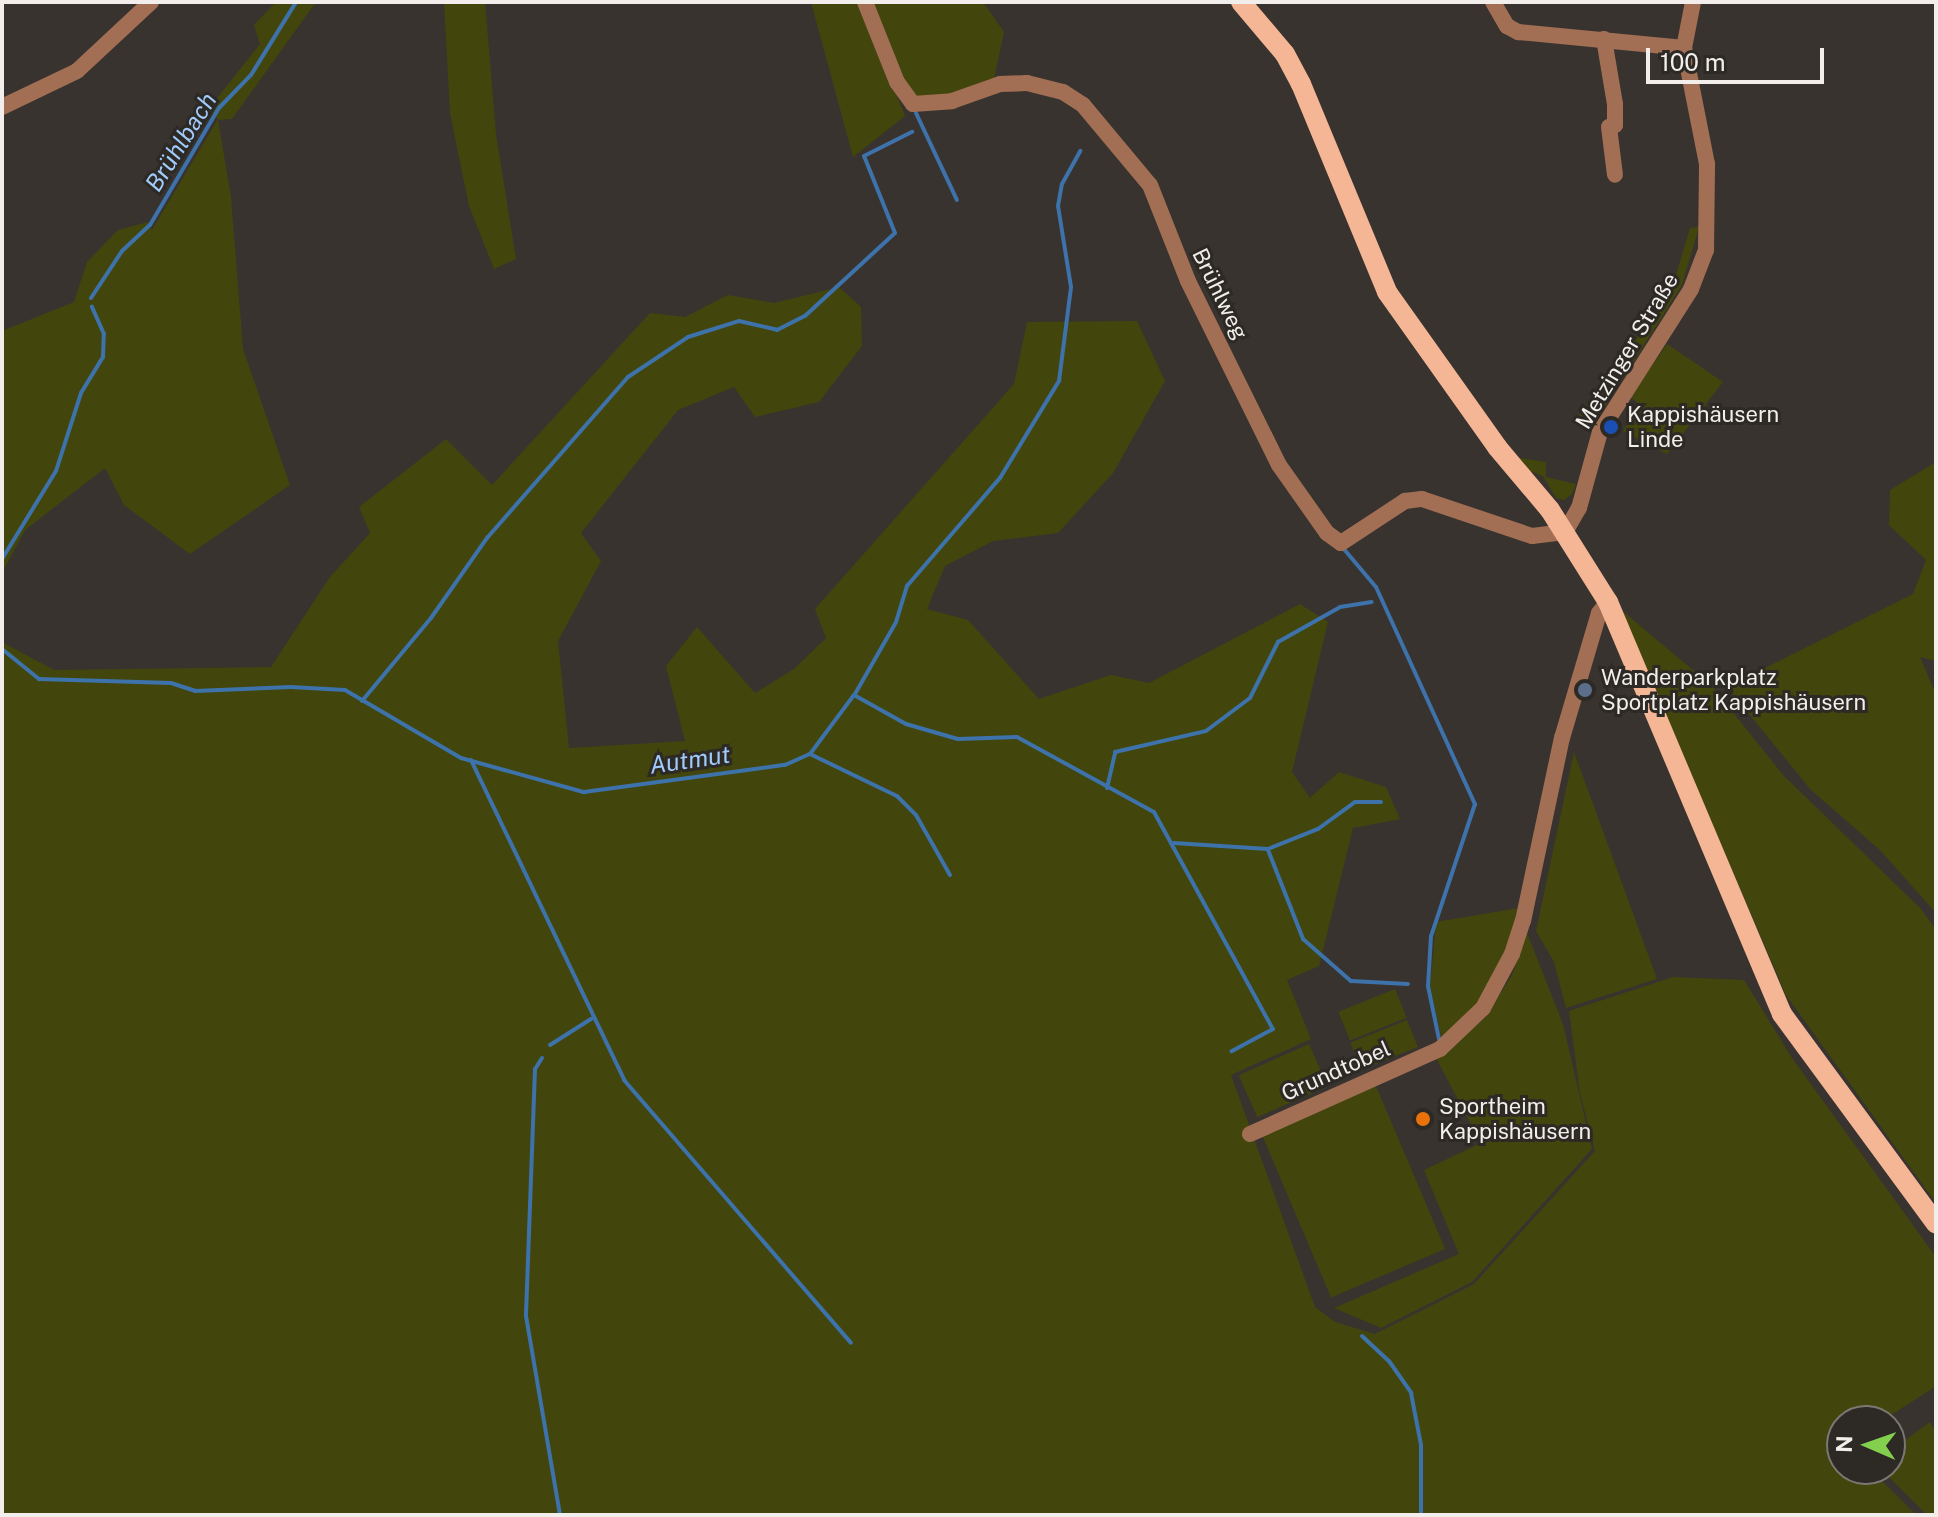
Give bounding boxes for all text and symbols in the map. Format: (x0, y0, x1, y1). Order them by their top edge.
scale bar (1650, 32, 1828, 82)
text: 100 m (1660, 48, 1726, 76)
water label: Brühlbach (139, 87, 223, 197)
street label: Brühlweg (1187, 244, 1253, 344)
street label: Metzinger Straße (1570, 268, 1684, 434)
place label: Kappishäusern Linde (1627, 401, 1779, 452)
marker: Kappishäusern Linde (1602, 418, 1620, 436)
place label: Wanderparkplatz Sportplatz Kappishäusern (1601, 664, 1866, 716)
marker: Wanderparkplatz Sportplatz Kappishäusern (1576, 681, 1594, 699)
water label: Autmut (648, 740, 732, 780)
street label: Grundtobel (1277, 1035, 1395, 1107)
place label: Sportheim Kappishäusern (1439, 1093, 1591, 1144)
marker: Sportheim Kappishäusern (1414, 1110, 1432, 1128)
north arrow (1826, 1405, 1906, 1485)
text: N (1831, 1435, 1857, 1453)

